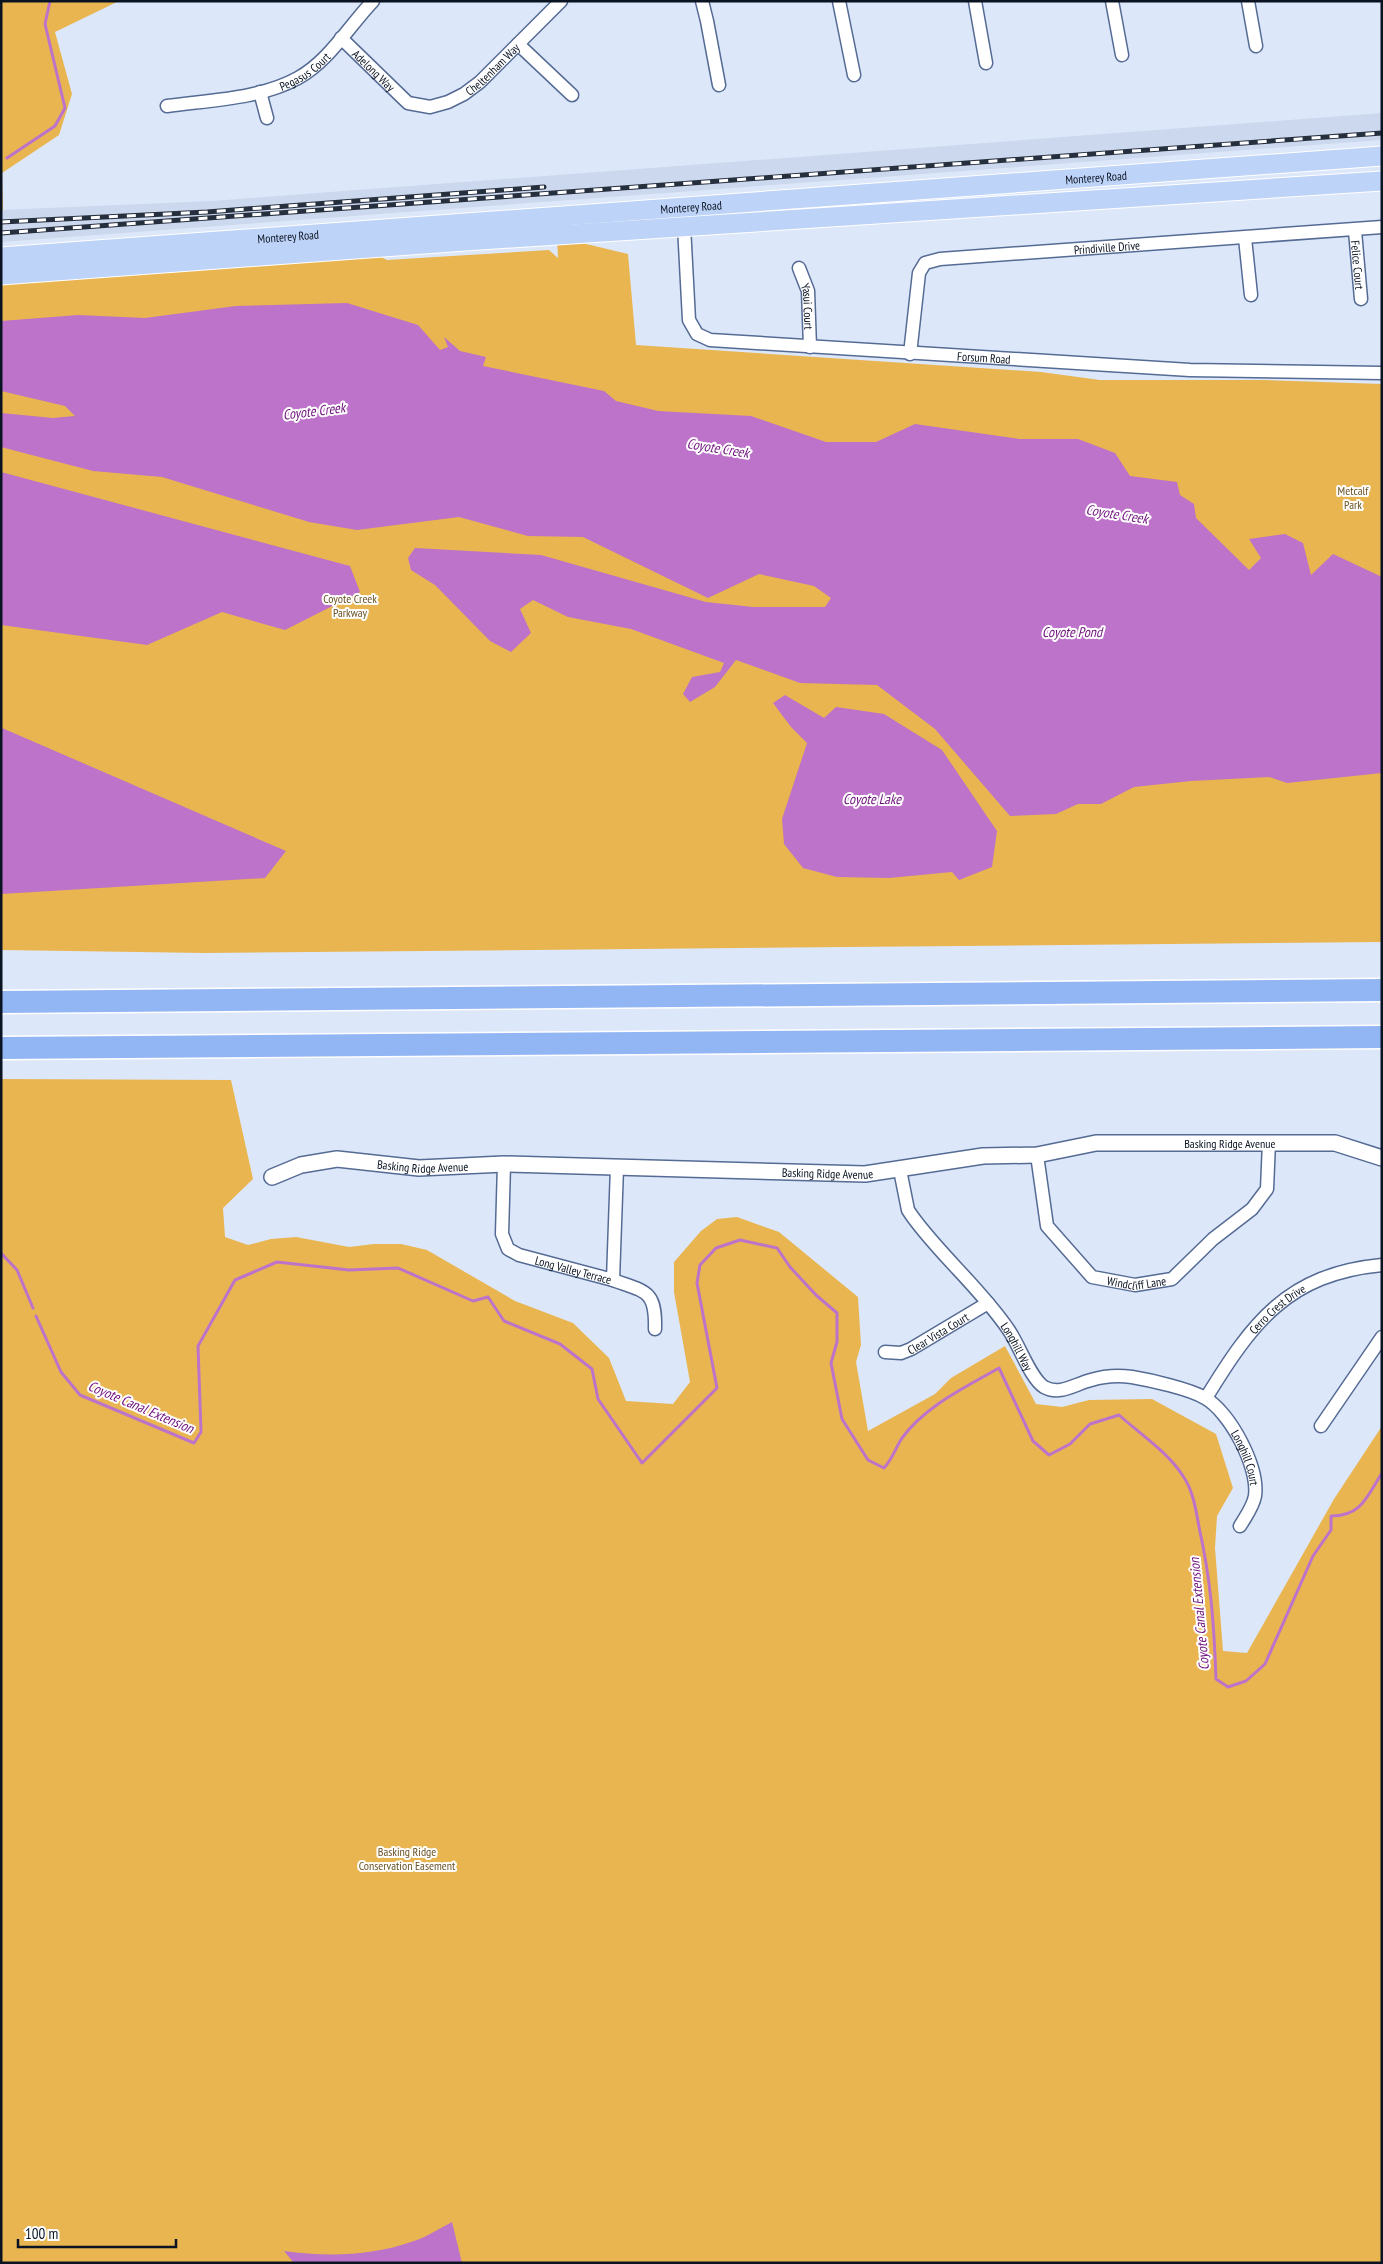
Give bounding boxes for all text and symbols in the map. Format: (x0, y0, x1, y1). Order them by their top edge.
street label: Cheltenham Way (462, 39, 523, 98)
street label: Adelong Way (350, 46, 399, 94)
street label: Pegasus Court (277, 48, 334, 93)
street label: Monterey Road (1065, 167, 1127, 187)
street label: Monterey Road (660, 197, 722, 216)
street label: Monterey Road (257, 226, 319, 246)
street label: Prindiville Drive (1073, 237, 1141, 257)
street label: Felice Court (1348, 240, 1368, 291)
street label: Yasui Court (798, 281, 817, 330)
street label: Forsum Road (957, 348, 1011, 366)
water label: Coyote Creek (282, 398, 348, 424)
water label: Coyote Creek (686, 434, 752, 462)
park label: Metcalf Park (1338, 483, 1369, 512)
water label: Coyote Creek (1085, 500, 1151, 528)
park label: Coyote Creek Parkway (323, 591, 377, 620)
water label: Coyote Pond (1042, 623, 1104, 641)
water label: Coyote Lake (843, 790, 902, 808)
street label: Basking Ridge Avenue (1184, 1136, 1275, 1151)
street label: Basking Ridge Avenue (376, 1156, 469, 1176)
street label: Basking Ridge Avenue (782, 1164, 874, 1182)
street label: Long Valley Terrace (533, 1252, 613, 1287)
street label: Windcliff Lane (1106, 1272, 1167, 1292)
street label: Cerro Crest Drive (1246, 1280, 1308, 1337)
street label: Clear Vista Court (905, 1309, 972, 1357)
street label: Longhill Way (998, 1319, 1037, 1374)
water label: Coyote Canal Extension (85, 1377, 197, 1438)
street label: Longhill Court (1228, 1427, 1263, 1487)
water label: Coyote Canal Extension (1185, 1556, 1213, 1671)
park label: Basking Ridge Conservation Easement (359, 1844, 456, 1873)
scale bar (18, 2216, 175, 2248)
text: 100 m (25, 2224, 58, 2243)

